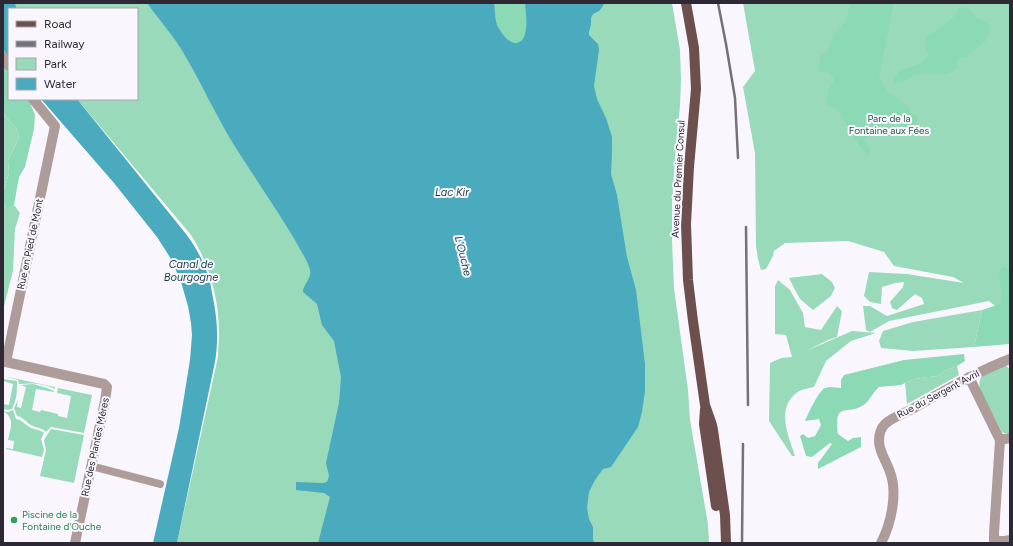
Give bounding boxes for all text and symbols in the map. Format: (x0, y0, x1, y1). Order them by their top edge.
legend (8, 8, 138, 100)
text: Road (44, 17, 72, 31)
text: Railway (44, 37, 85, 51)
text: Park (44, 57, 67, 71)
text: Water (44, 77, 76, 91)
park label: Parc de la Fontaine aux Fées (849, 112, 929, 137)
street label: Avenue du Premier Consul (668, 120, 688, 238)
water label: Lac Kir (435, 186, 470, 199)
street label: Rue en Pied de Mont (14, 197, 46, 291)
water label: L'Ouche (452, 235, 474, 277)
water label: Canal de Bourgogne (164, 258, 218, 284)
street label: Rue du Sergent Avril (895, 367, 981, 421)
street label: Rue des Plantes Mères (78, 396, 112, 498)
place label: Piscine de la Fontaine d'Ouche (22, 508, 102, 533)
marker: Piscine de la Fontaine d'Ouche (9, 515, 19, 525)

